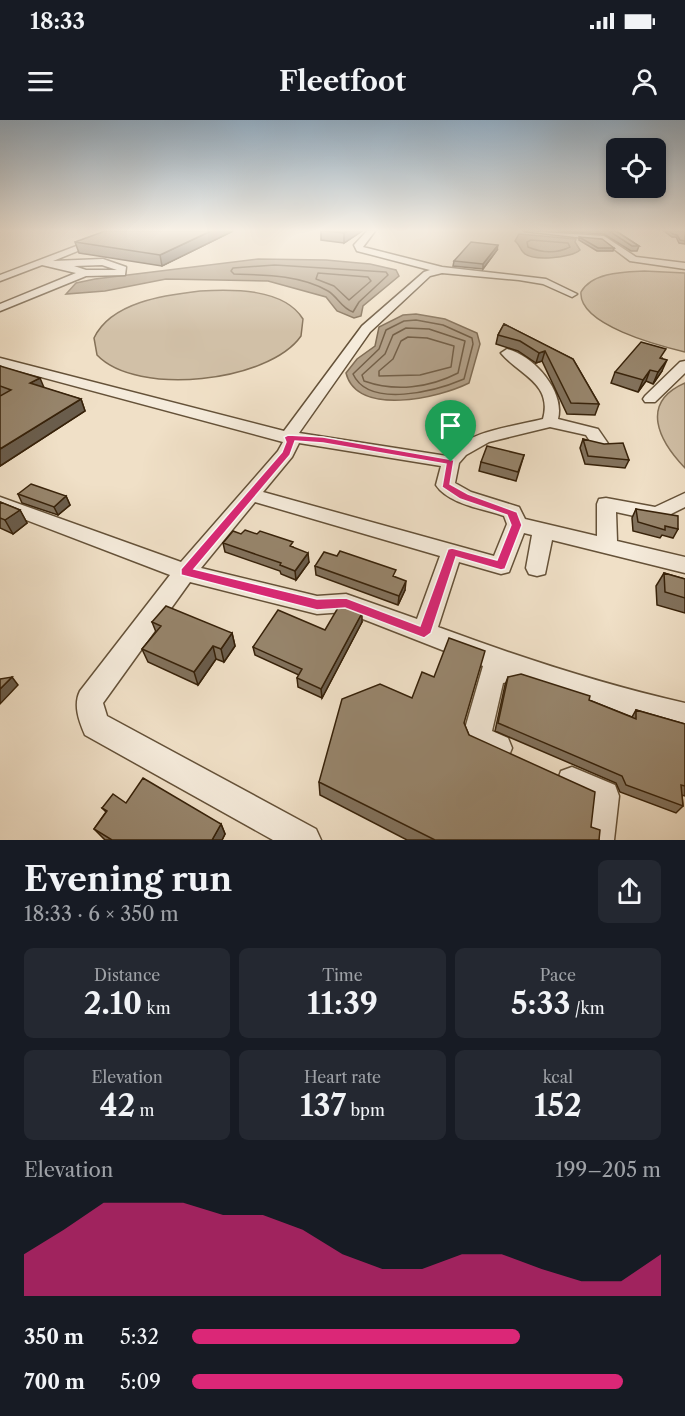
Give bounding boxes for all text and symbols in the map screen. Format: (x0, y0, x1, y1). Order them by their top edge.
text: 18:33 (30, 8, 85, 35)
icon: menu (24, 65, 57, 98)
text: Fleetfoot (279, 65, 406, 98)
icon: person (628, 65, 661, 98)
map controls (606, 138, 666, 198)
button: locate (606, 138, 666, 198)
pin (425, 400, 476, 462)
icon: arrive (434, 409, 467, 442)
text: Evening run (24, 859, 232, 900)
button: share (598, 860, 661, 923)
text: 18:33 · 6 × 350 m (24, 902, 179, 926)
text: Distance (94, 965, 160, 985)
text: Time (322, 965, 363, 985)
text: Pace (540, 965, 576, 985)
text: 2.10 (84, 985, 142, 1022)
text: 11:39 (307, 985, 378, 1022)
text: 5:33 (511, 985, 570, 1022)
text: km (142, 998, 171, 1018)
text: /km (570, 998, 605, 1018)
text: Elevation (91, 1067, 163, 1087)
text: Heart rate (304, 1067, 381, 1087)
text: kcal (543, 1067, 573, 1087)
text: 42 (100, 1087, 135, 1124)
text: 137 (300, 1087, 346, 1124)
text: 152 (534, 1087, 582, 1124)
text: m (135, 1100, 155, 1120)
text: bpm (346, 1100, 385, 1120)
text: Elevation (24, 1158, 113, 1182)
text: 199–205 m (555, 1158, 661, 1182)
text: 350 m (24, 1325, 84, 1349)
text: 5:32 (120, 1325, 159, 1349)
text: 700 m (24, 1370, 85, 1394)
text: 5:09 (120, 1370, 161, 1394)

